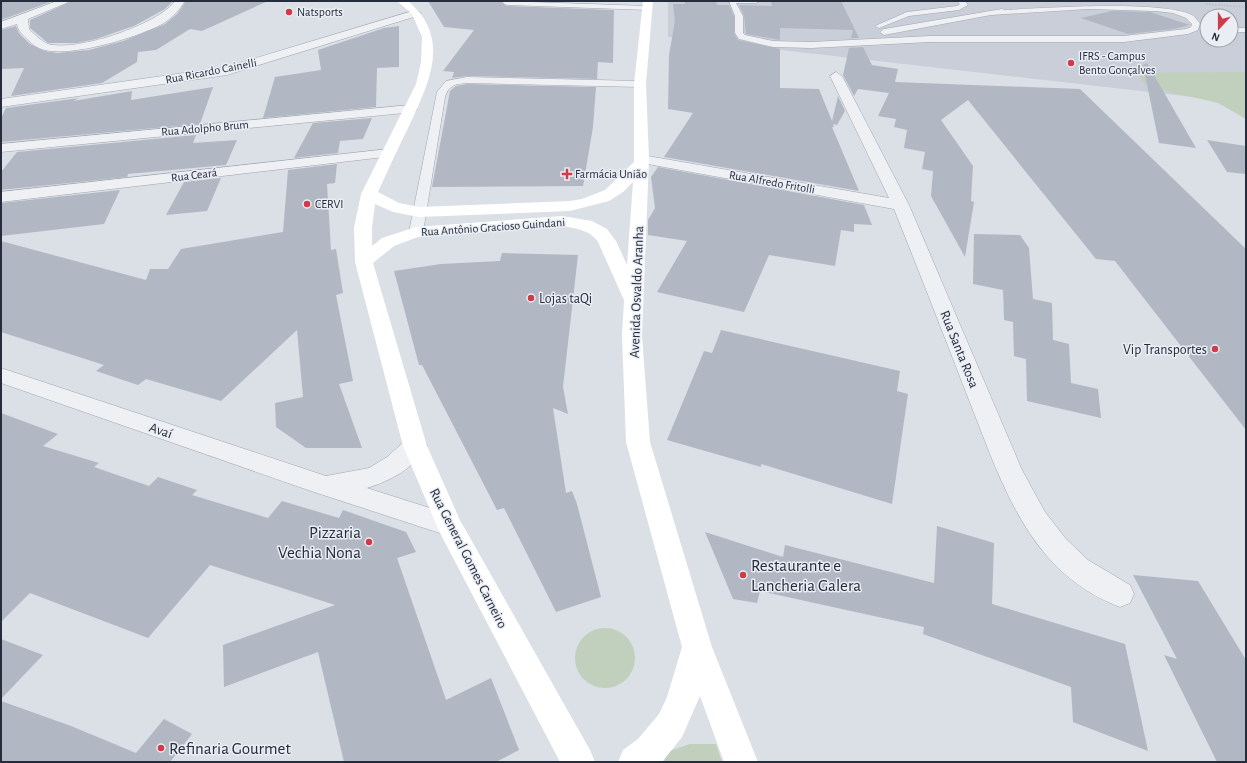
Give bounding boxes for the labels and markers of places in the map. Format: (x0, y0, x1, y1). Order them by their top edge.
place label: Natsports (297, 6, 343, 18)
marker: Natsports (284, 7, 294, 17)
place label: IFRS - Campus Bento Gonçalves (1079, 50, 1155, 76)
marker: IFRS - Campus Bento Gonçalves (1066, 58, 1076, 68)
place label: Farmácia União (575, 168, 647, 180)
marker: Farmácia União (562, 169, 572, 179)
place label: CERVI (315, 198, 343, 210)
marker: CERVI (302, 199, 312, 209)
place label: Lojas taQi (539, 292, 592, 306)
marker: Lojas taQi (526, 293, 536, 303)
place label: Vip Transportes (1123, 343, 1207, 357)
marker: Vip Transportes (1210, 344, 1220, 354)
place label: Pizzaria Vechia Nona (278, 524, 361, 561)
marker: Pizzaria Vechia Nona (364, 537, 374, 547)
place label: Restaurante e Lancheria Galera (751, 557, 861, 594)
marker: Restaurante e Lancheria Galera (738, 570, 748, 580)
place label: Refinaria Gourmet (169, 740, 291, 757)
marker: Refinaria Gourmet (156, 743, 166, 753)

